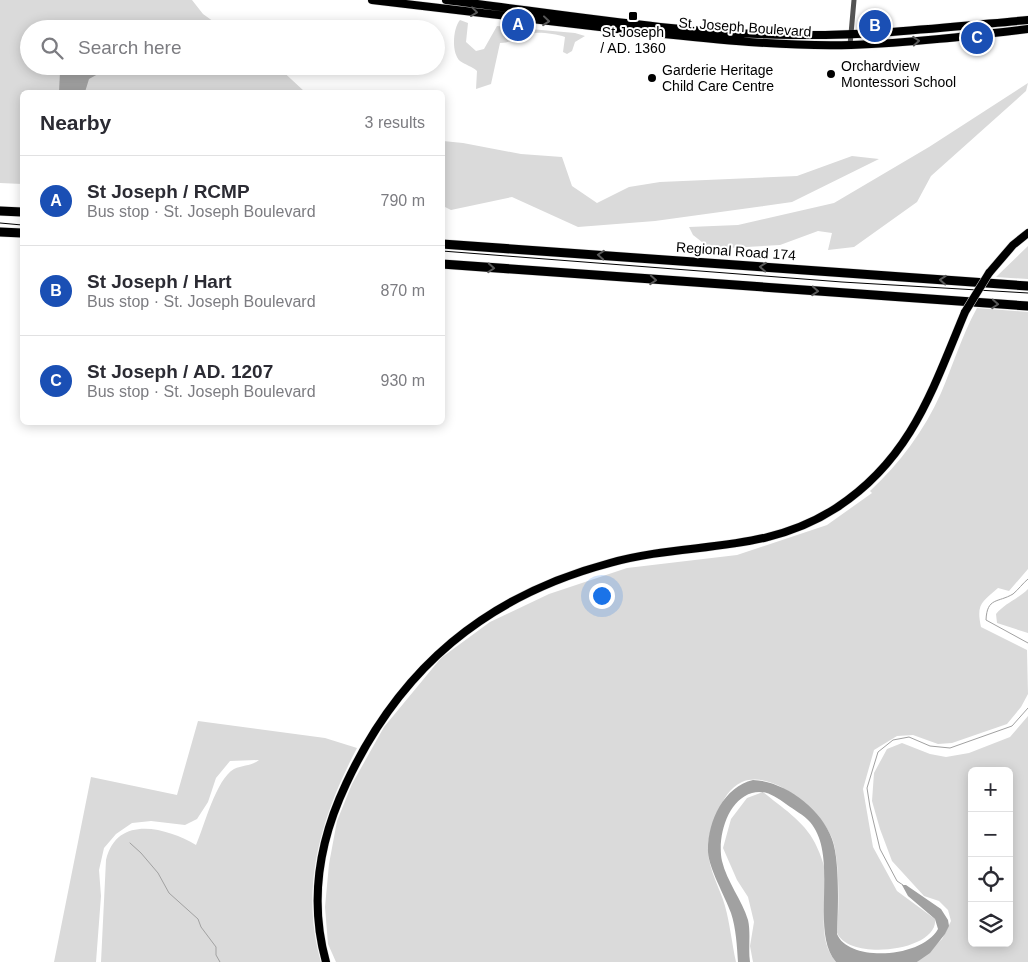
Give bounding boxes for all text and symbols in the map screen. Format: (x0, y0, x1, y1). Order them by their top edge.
one-way arrow (471, 6, 479, 17)
pin: A (502, 6, 534, 44)
pin: B (859, 7, 891, 45)
marker: St Joseph / AD. 1360 (627, 10, 639, 22)
street label: St. Joseph Boulevard (678, 14, 812, 40)
one-way arrow (542, 15, 550, 26)
pin: C (961, 19, 993, 57)
search box (20, 20, 445, 75)
place label: St Joseph / AD. 1360 (600, 24, 666, 56)
icon: search (38, 34, 66, 62)
one-way arrow (912, 35, 920, 46)
text: Search here (78, 37, 182, 58)
place label: Orchardview Montessori School (841, 58, 956, 90)
place label: Garderie Heritage Child Care Centre (662, 62, 774, 94)
marker: Orchardview Montessori School (825, 68, 837, 80)
marker: Garderie Heritage Child Care Centre (646, 72, 658, 84)
text: Nearby (40, 111, 111, 134)
text: 3 results (365, 114, 425, 131)
text: St Joseph / RCMP (87, 181, 250, 202)
text: A (50, 192, 62, 209)
text: 790 m (381, 192, 425, 209)
text: Bus stop · St. Joseph Boulevard (87, 203, 316, 220)
street label: Regional Road 174 (676, 239, 797, 263)
one-way arrow (597, 250, 605, 261)
one-way arrow (487, 262, 495, 273)
one-way arrow (759, 262, 767, 273)
text: St Joseph / Hart (87, 271, 232, 292)
one-way arrow (649, 274, 657, 285)
one-way arrow (938, 275, 946, 286)
text: B (50, 282, 62, 299)
text: 870 m (381, 282, 425, 299)
one-way arrow (812, 285, 820, 296)
text: Bus stop · St. Joseph Boulevard (87, 293, 316, 310)
one-way arrow (991, 298, 999, 309)
text: St Joseph / AD. 1207 (87, 361, 273, 382)
text: C (50, 372, 62, 389)
text: 930 m (381, 372, 425, 389)
text: Bus stop · St. Joseph Boulevard (87, 383, 316, 400)
your location (589, 583, 615, 609)
map controls (968, 767, 1013, 947)
button: + (968, 767, 1013, 812)
button: − (968, 812, 1013, 857)
button: locate (968, 857, 1013, 902)
button: layers (968, 902, 1013, 947)

